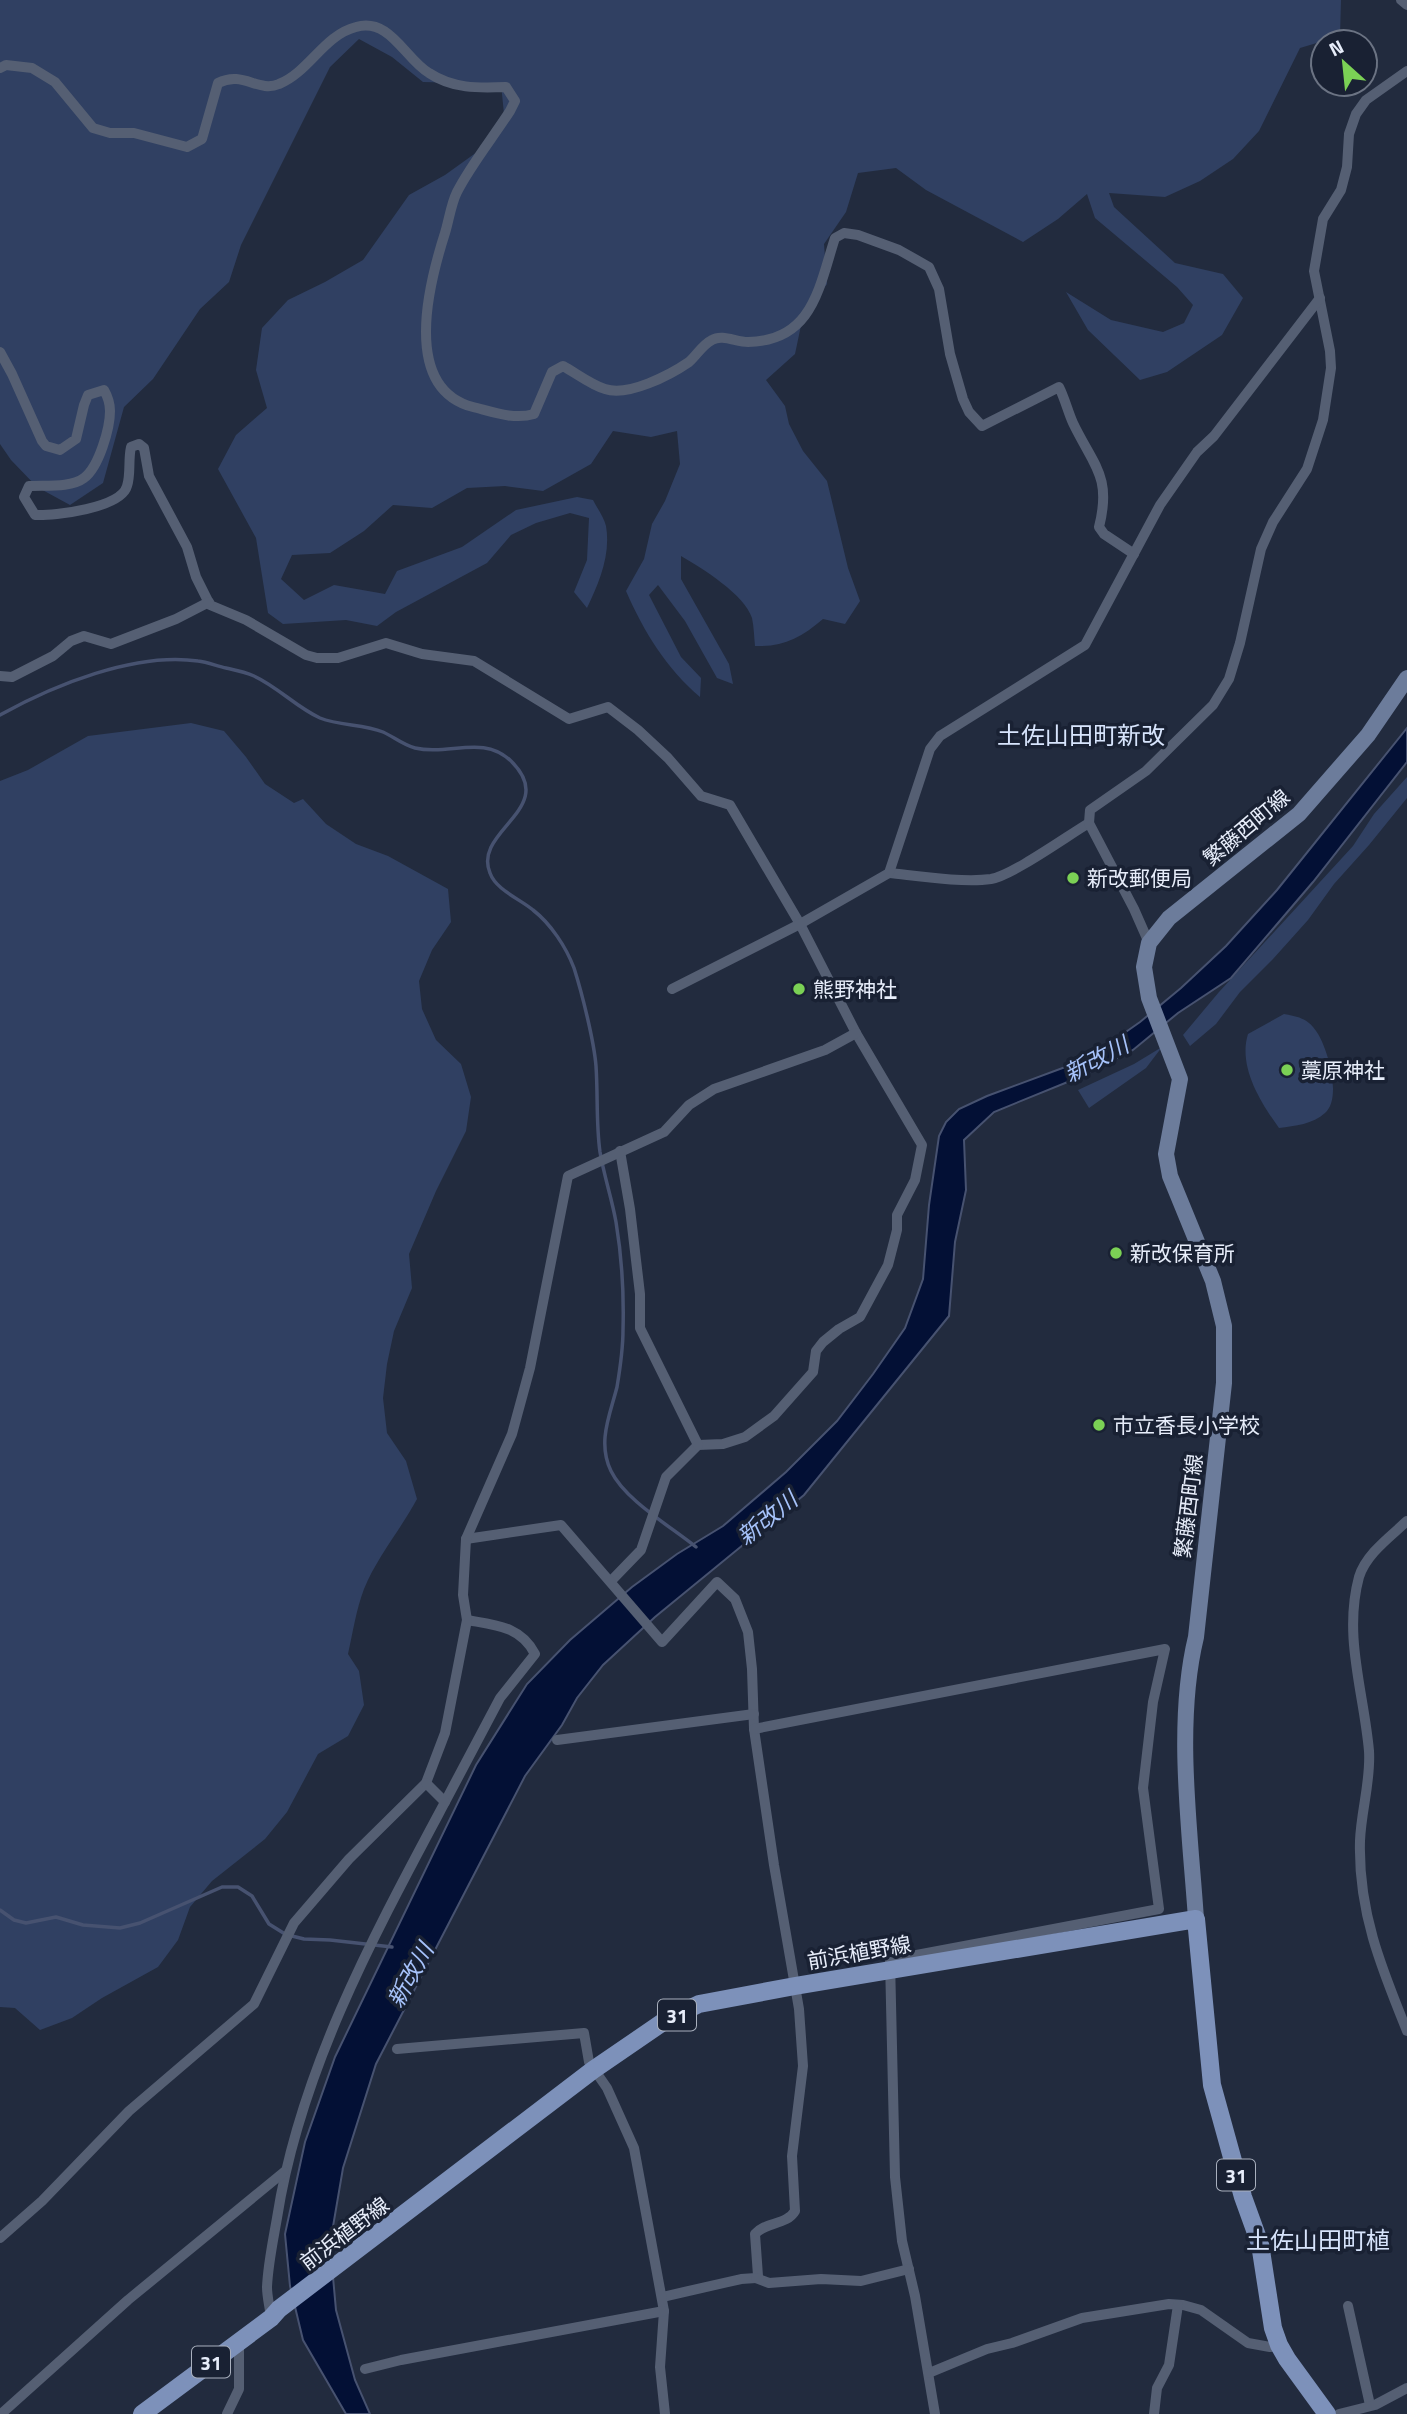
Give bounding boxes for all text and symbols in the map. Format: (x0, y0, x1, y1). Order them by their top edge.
north arrow (1309, 28, 1379, 98)
text: N (1324, 31, 1349, 63)
district label: 土佐山田町新改 (997, 717, 1165, 753)
street label: 繁藤西町線 (1195, 781, 1297, 873)
place label: 新改郵便局 (1087, 862, 1192, 894)
marker: 新改郵便局 (1065, 870, 1081, 886)
place label: 熊野神社 (813, 973, 897, 1005)
marker: 熊野神社 (791, 981, 807, 997)
water label: 新改川 (1057, 1026, 1137, 1091)
place label: 藁原神社 (1301, 1054, 1385, 1086)
marker: 藁原神社 (1279, 1062, 1295, 1078)
place label: 新改保育所 (1130, 1237, 1235, 1269)
marker: 新改保育所 (1108, 1245, 1124, 1261)
place label: 市立香長小学校 (1113, 1409, 1260, 1441)
marker: 市立香長小学校 (1091, 1417, 1107, 1433)
street label: 繁藤西町線 (1166, 1452, 1210, 1560)
water label: 新改川 (729, 1481, 807, 1553)
street label: 前浜植野線 (805, 1927, 913, 1977)
water label: 新改川 (378, 1934, 443, 2014)
road number: 31 (658, 1999, 696, 2030)
road number: 31 (1217, 2160, 1255, 2190)
street label: 前浜植野線 (292, 2189, 396, 2277)
district label: 土佐山田町植 (1246, 2222, 1390, 2258)
road number: 31 (192, 2346, 230, 2378)

